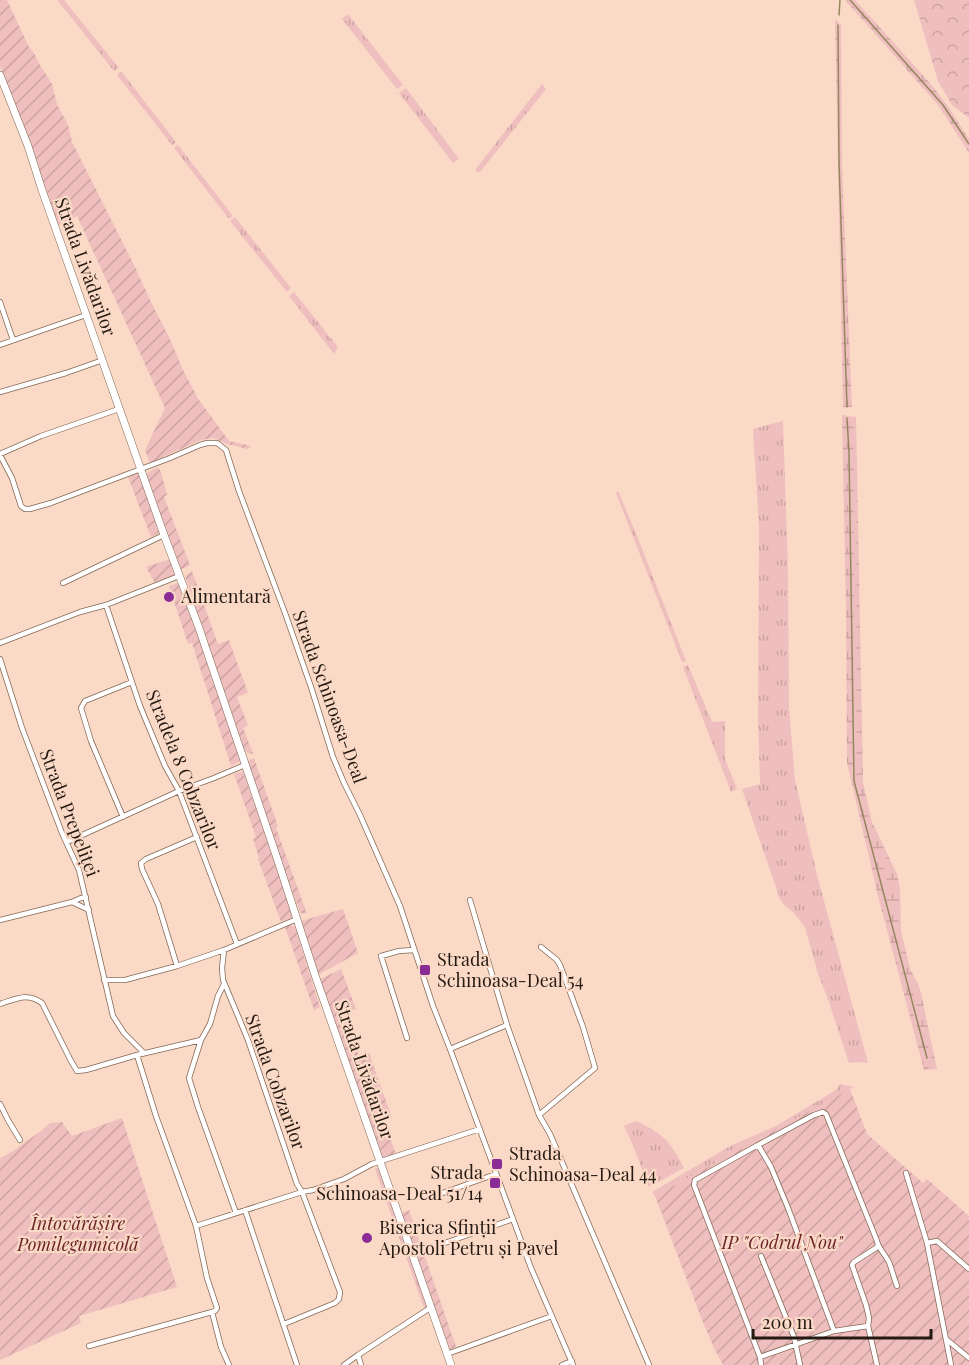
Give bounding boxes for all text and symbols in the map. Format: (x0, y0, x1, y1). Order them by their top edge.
street label: Strada Livădarilor (50, 194, 122, 339)
place label: Alimentară (180, 584, 271, 608)
marker: Alimentară (162, 590, 176, 604)
street label: Strada Schinoasa-Deal (287, 607, 372, 787)
street label: Stradela 8 Cobzarilor (141, 686, 227, 853)
street label: Strada Prepeliței (35, 745, 105, 880)
place label: Strada Schinoasa-Deal 54 (437, 947, 584, 992)
marker: Strada Schinoasa-Deal 54 (418, 963, 432, 977)
street label: Strada Livădarilor (330, 997, 400, 1143)
street label: Strada Cobzarilor (240, 1010, 312, 1153)
place label: Strada Schinoasa-Deal 44 (509, 1141, 657, 1186)
marker: Strada Schinoasa-Deal 44 (490, 1157, 504, 1171)
place label: Strada Schinoasa-Deal 51/14 (316, 1160, 483, 1205)
marker: Strada Schinoasa-Deal 51/14 (488, 1176, 502, 1190)
park label: Întovărășire Pomilegumicolă (16, 1211, 140, 1256)
place label: Biserica Sfinții Apostoli Petru și Pavel (378, 1215, 558, 1260)
park label: IP "Codrul Nou" (720, 1230, 844, 1254)
marker: Biserica Sfinții Apostoli Petru și Pavel (360, 1231, 374, 1245)
scale bar (753, 1302, 932, 1340)
text: 200 m (762, 1310, 813, 1334)

